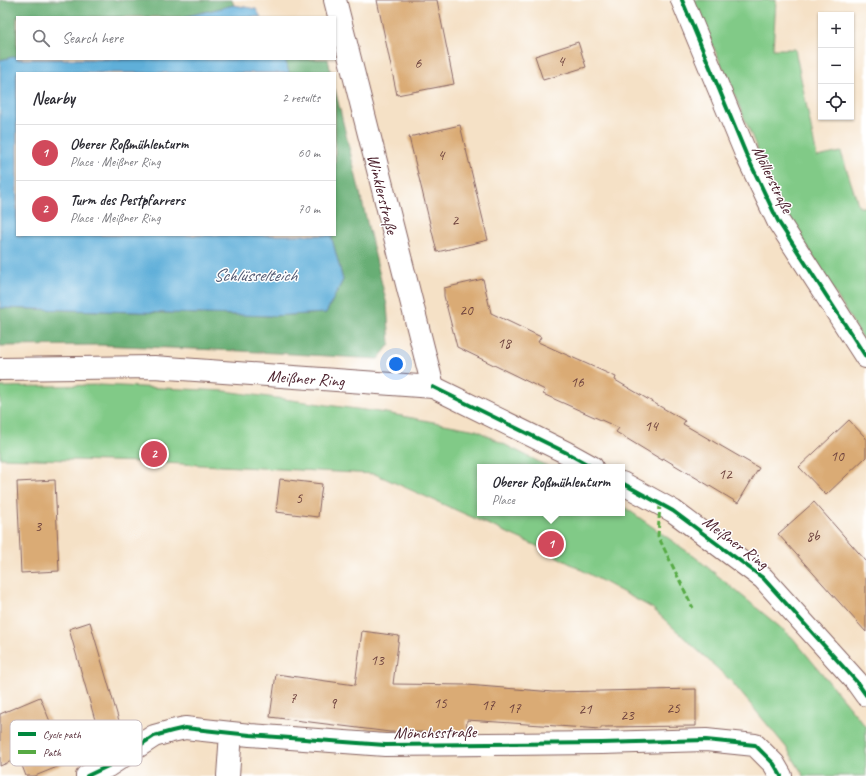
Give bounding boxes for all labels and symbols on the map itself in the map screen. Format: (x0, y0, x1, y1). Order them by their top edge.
house number: 4 (558, 52, 566, 71)
house number: 6 (415, 54, 423, 73)
street label: Möllerstraße (747, 142, 798, 218)
house number: 4 (438, 146, 446, 165)
street label: Winklerstraße (363, 152, 403, 237)
house number: 2 (452, 211, 460, 230)
water label: Schlüsselteich (213, 264, 299, 286)
house number: 20 (459, 301, 474, 320)
house number: 18 (497, 334, 512, 353)
your location (386, 354, 406, 374)
street label: Meißner Ring (267, 365, 346, 392)
house number: 16 (570, 373, 585, 392)
house number: 14 (644, 417, 659, 436)
pin: 2 (141, 439, 167, 469)
house number: 10 (830, 447, 845, 466)
house number: 12 (718, 465, 733, 484)
house number: 5 (296, 489, 304, 508)
street label: Meißner Ring (699, 511, 774, 575)
house number: 3 (35, 517, 43, 536)
house number: 8b (806, 527, 821, 546)
pin: 1 (538, 529, 564, 559)
house number: 13 (370, 651, 385, 670)
house number: 7 (290, 689, 298, 708)
house number: 9 (330, 694, 338, 713)
house number: 15 (433, 694, 448, 713)
house number: 17 (481, 696, 496, 715)
house number: 17 (507, 699, 522, 718)
house number: 25 (666, 699, 681, 718)
house number: 21 (578, 700, 593, 719)
house number: 23 (620, 706, 635, 725)
legend (10, 720, 142, 766)
street label: Mönchsstraße (394, 721, 478, 744)
text: Cycle path (43, 727, 82, 741)
text: Path (43, 745, 62, 759)

